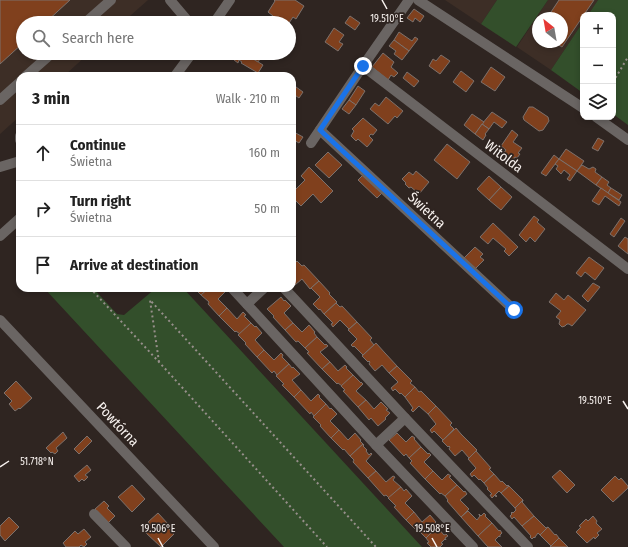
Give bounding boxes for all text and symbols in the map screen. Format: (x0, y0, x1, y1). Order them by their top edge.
north arrow (532, 12, 568, 48)
map controls (580, 12, 616, 120)
button: + (580, 12, 616, 48)
text: 19.510°E (370, 13, 404, 25)
search box (16, 16, 296, 60)
icon: search (30, 27, 52, 49)
text: Search here (62, 29, 134, 47)
button: − (580, 48, 616, 84)
route end (354, 57, 372, 75)
button: layers (580, 84, 616, 120)
text: 3 min (32, 88, 70, 109)
text: Walk · 210 m (216, 91, 280, 106)
text: Continue (70, 136, 126, 154)
street label: Witolda (481, 136, 526, 176)
icon: ahead (32, 142, 54, 164)
text: 160 m (249, 145, 280, 160)
text: Świetna (70, 154, 112, 169)
street label: Świetna (404, 188, 450, 232)
text: Turn right (70, 192, 131, 210)
icon: right (32, 198, 54, 220)
text: 50 m (254, 201, 280, 216)
text: Świetna (70, 210, 112, 225)
icon: arrive (32, 254, 54, 276)
text: Arrive at destination (70, 256, 198, 274)
route start (505, 301, 523, 319)
text: 19.510°E (578, 395, 612, 407)
street label: Powtórna (93, 399, 142, 450)
text: 51.718°N (20, 456, 54, 468)
text: 19.506°E (140, 523, 176, 535)
text: 19.508°E (414, 523, 450, 535)

